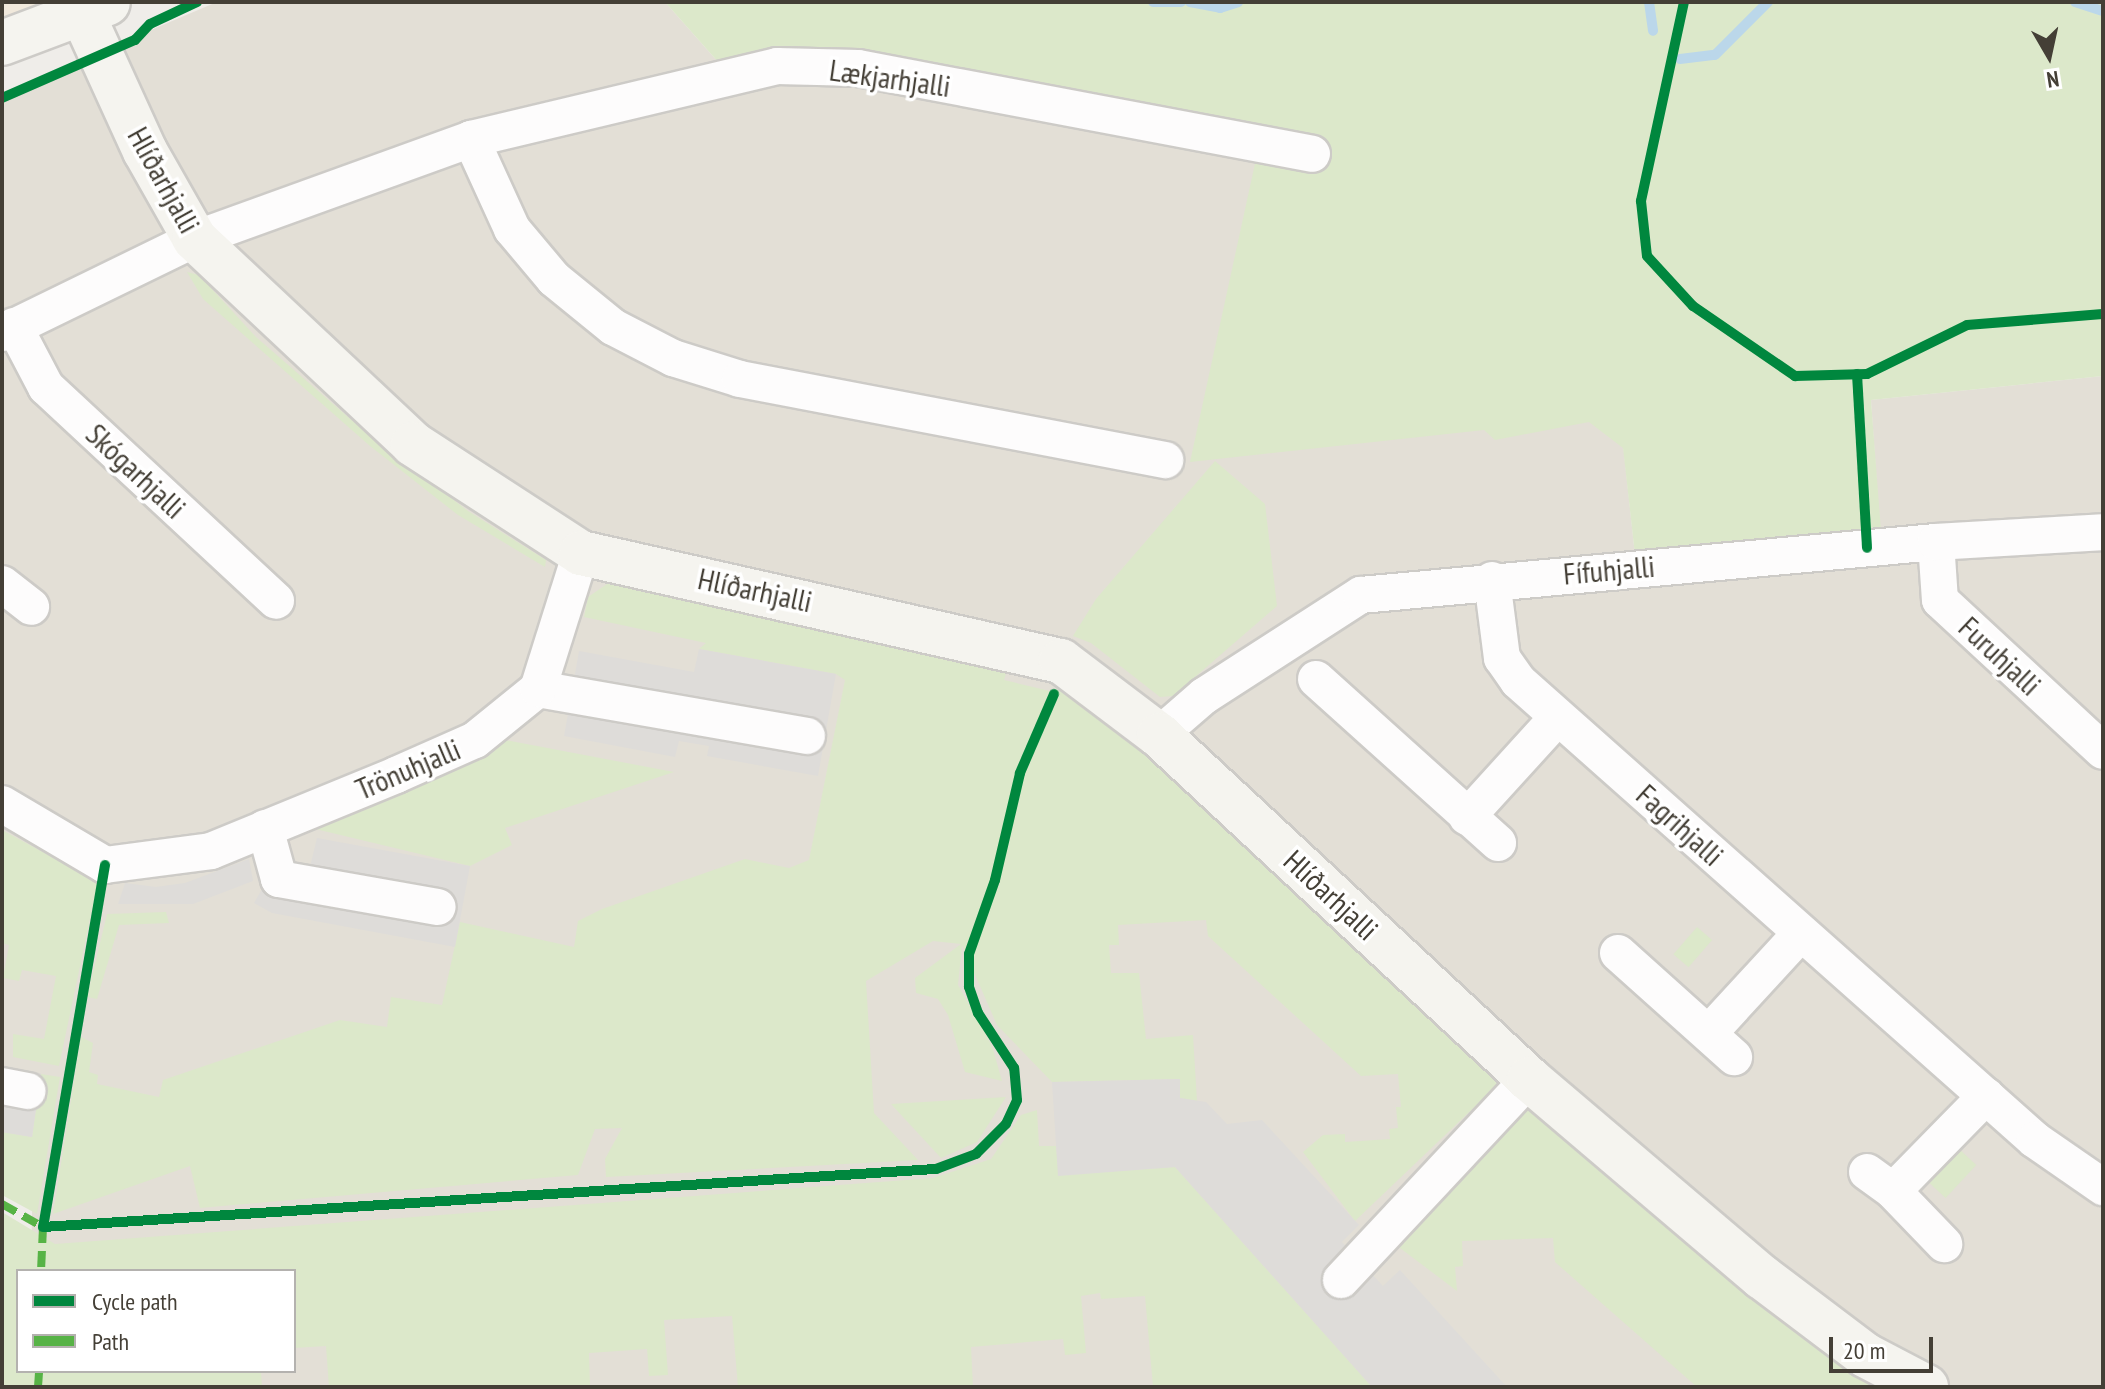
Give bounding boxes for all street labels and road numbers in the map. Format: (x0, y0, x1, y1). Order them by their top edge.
street label: Lækjarhjalli (827, 52, 953, 104)
street label: Hlíðarhjalli (120, 121, 208, 239)
street label: Skógarhjalli (79, 416, 193, 526)
street label: Fífuhjalli (1562, 548, 1656, 592)
street label: Hlíðarhjalli (695, 560, 815, 620)
street label: Furuhjalli (1952, 609, 2048, 703)
street label: Trönuhjalli (350, 731, 466, 807)
street label: Fagrihjalli (1629, 777, 1731, 873)
street label: Hlíðarhjalli (1277, 842, 1385, 948)

